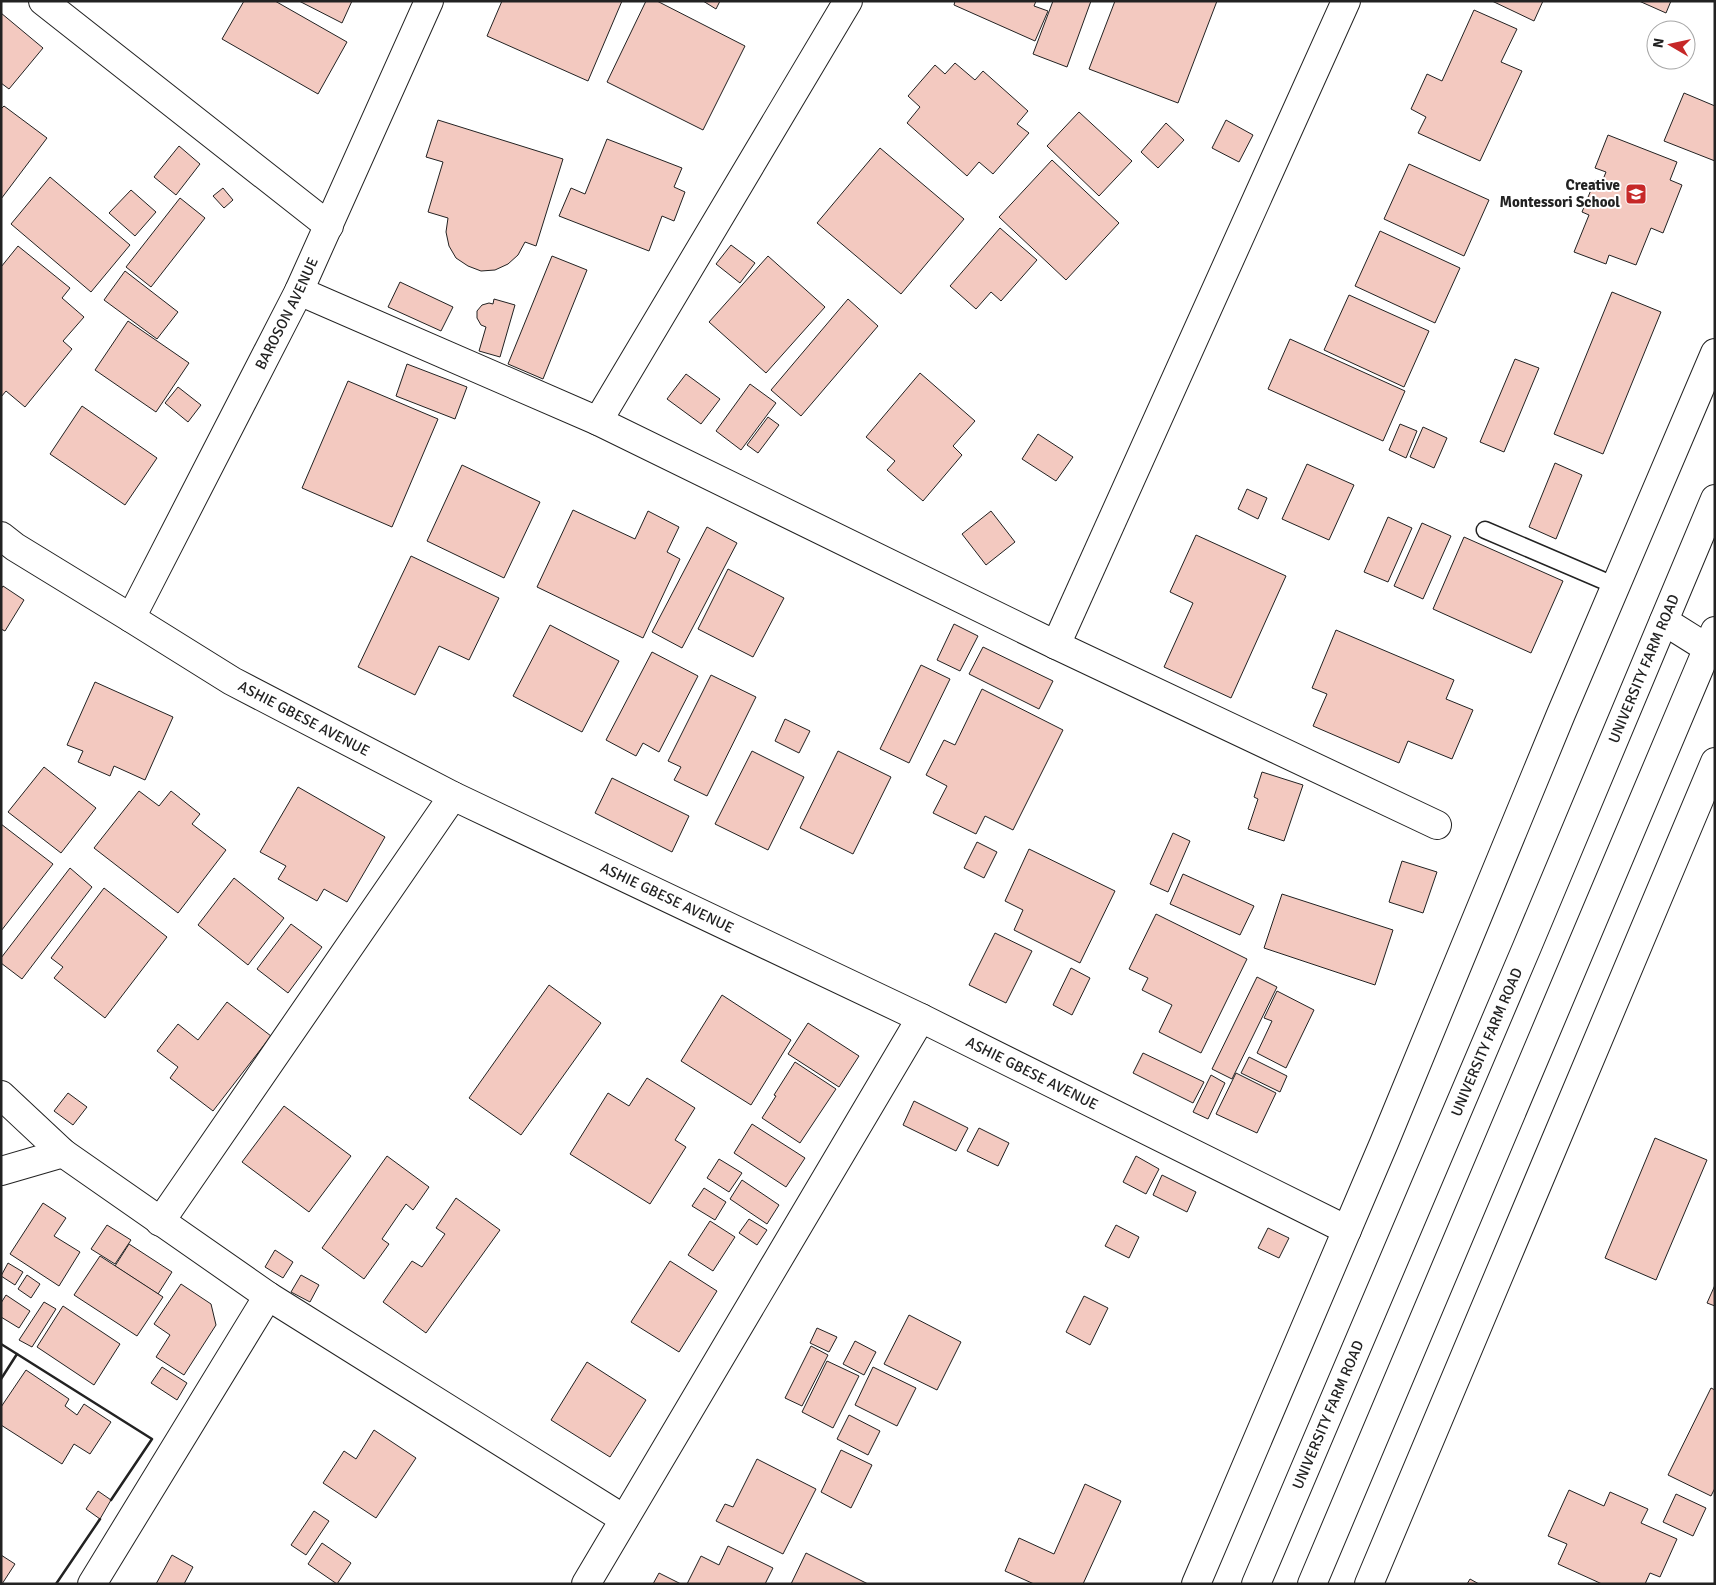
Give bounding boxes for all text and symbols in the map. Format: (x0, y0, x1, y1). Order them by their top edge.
north arrow (1646, 20, 1696, 70)
text: N (1649, 37, 1668, 49)
place label: Creative Montessori School (1499, 176, 1620, 211)
school or university icon: Creative Montessori School (1624, 182, 1648, 206)
street label: BAROSON AVENUE (251, 255, 322, 373)
street label: UNIVERSITY FARM ROAD (1605, 592, 1683, 746)
street label: ASHIE GBESE AVENUE (235, 677, 373, 760)
street label: ASHIE GBESE AVENUE (598, 858, 737, 937)
street label: UNIVERSITY FARM ROAD (1447, 965, 1526, 1119)
street label: ASHIE GBESE AVENUE (963, 1033, 1101, 1114)
street label: UNIVERSITY FARM ROAD (1288, 1338, 1368, 1492)

